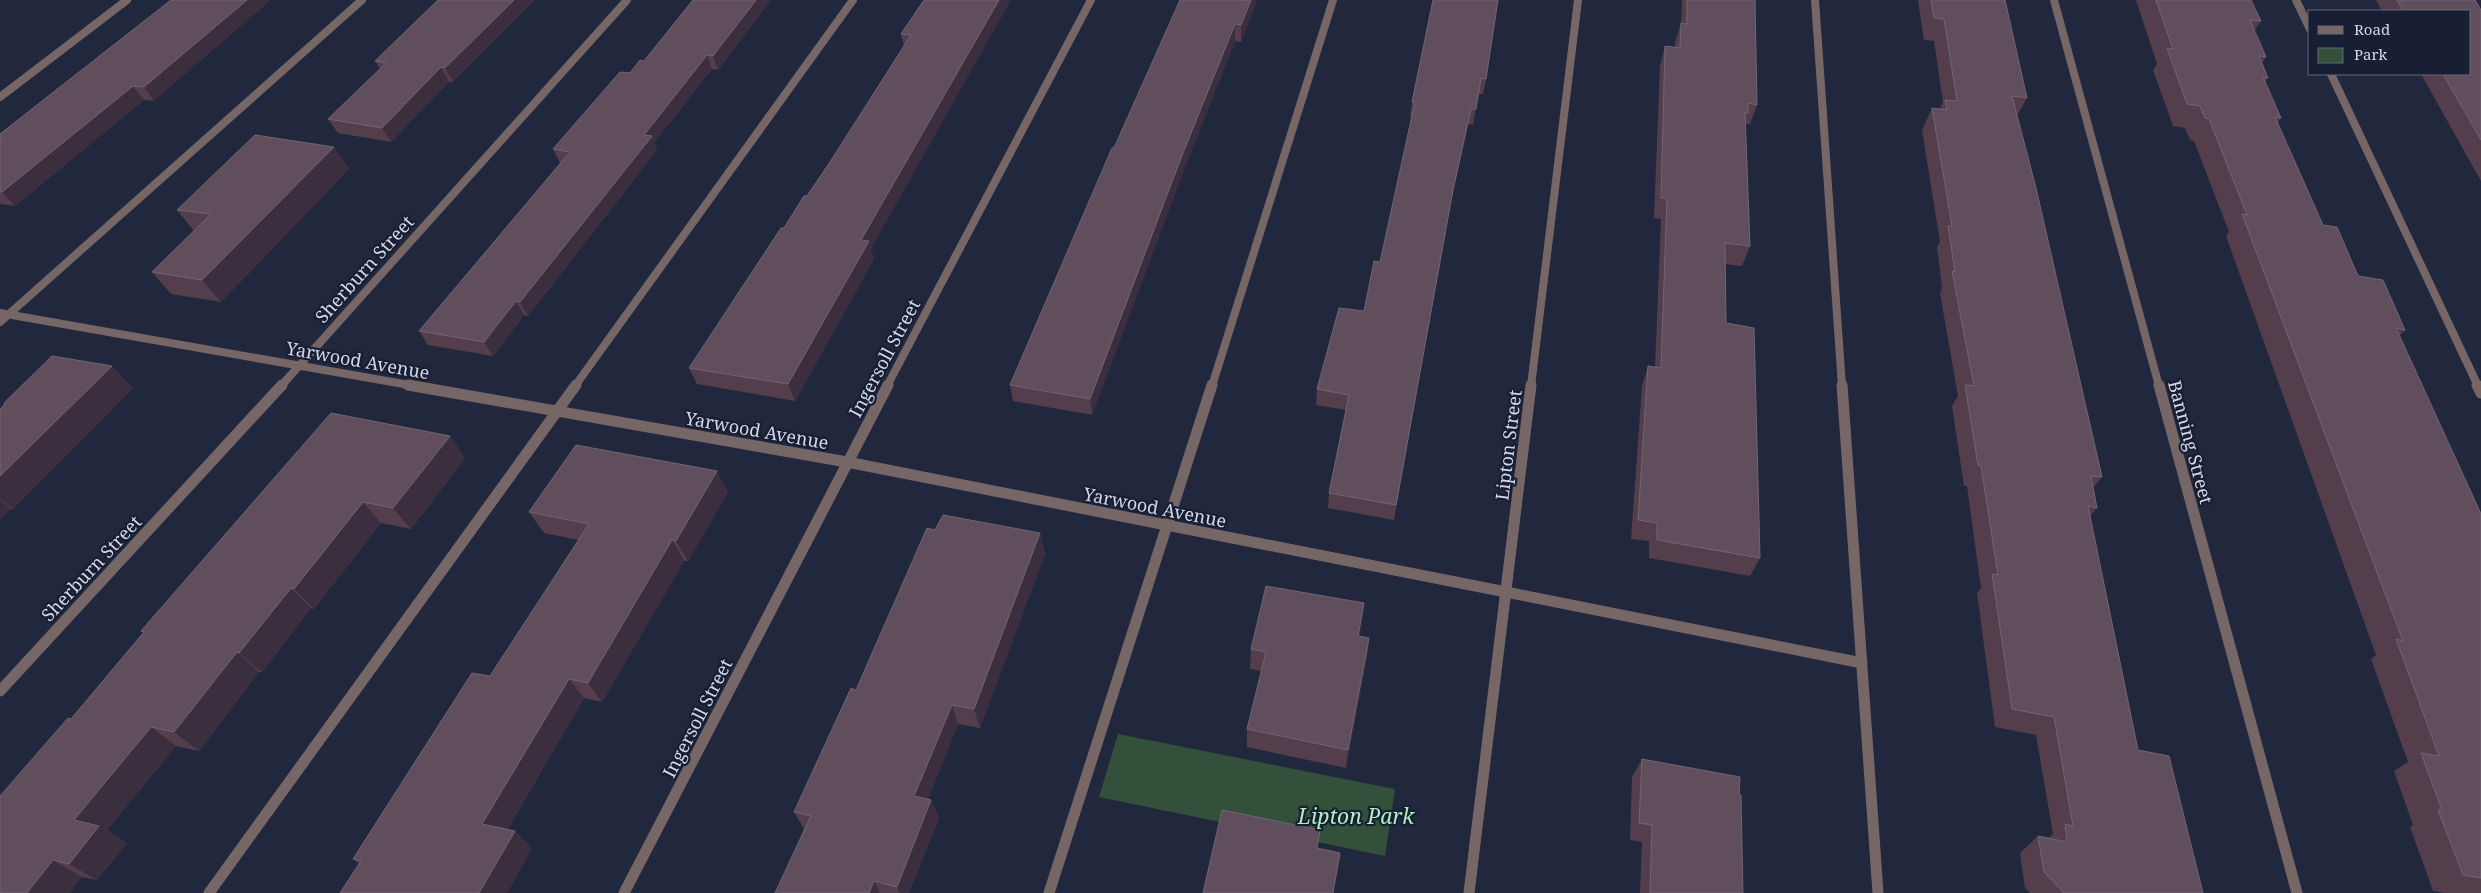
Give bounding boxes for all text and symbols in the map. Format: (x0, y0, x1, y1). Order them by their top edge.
legend (2308, 10, 2471, 75)
text: Road (2354, 19, 2390, 39)
text: Park (2354, 44, 2388, 64)
street label: Sherburn Street (309, 210, 419, 328)
street label: Ingersoll Street (843, 295, 925, 421)
street label: Yarwood Avenue (283, 335, 432, 384)
street label: Banning Street (2163, 378, 2219, 506)
street label: Lipton Street (1489, 388, 1527, 502)
street label: Yarwood Avenue (682, 405, 831, 454)
street label: Yarwood Avenue (1080, 481, 1229, 533)
street label: Sherburn Street (36, 510, 146, 626)
street label: Ingersoll Street (657, 654, 737, 782)
park label: Lipton Park (1297, 802, 1415, 830)

